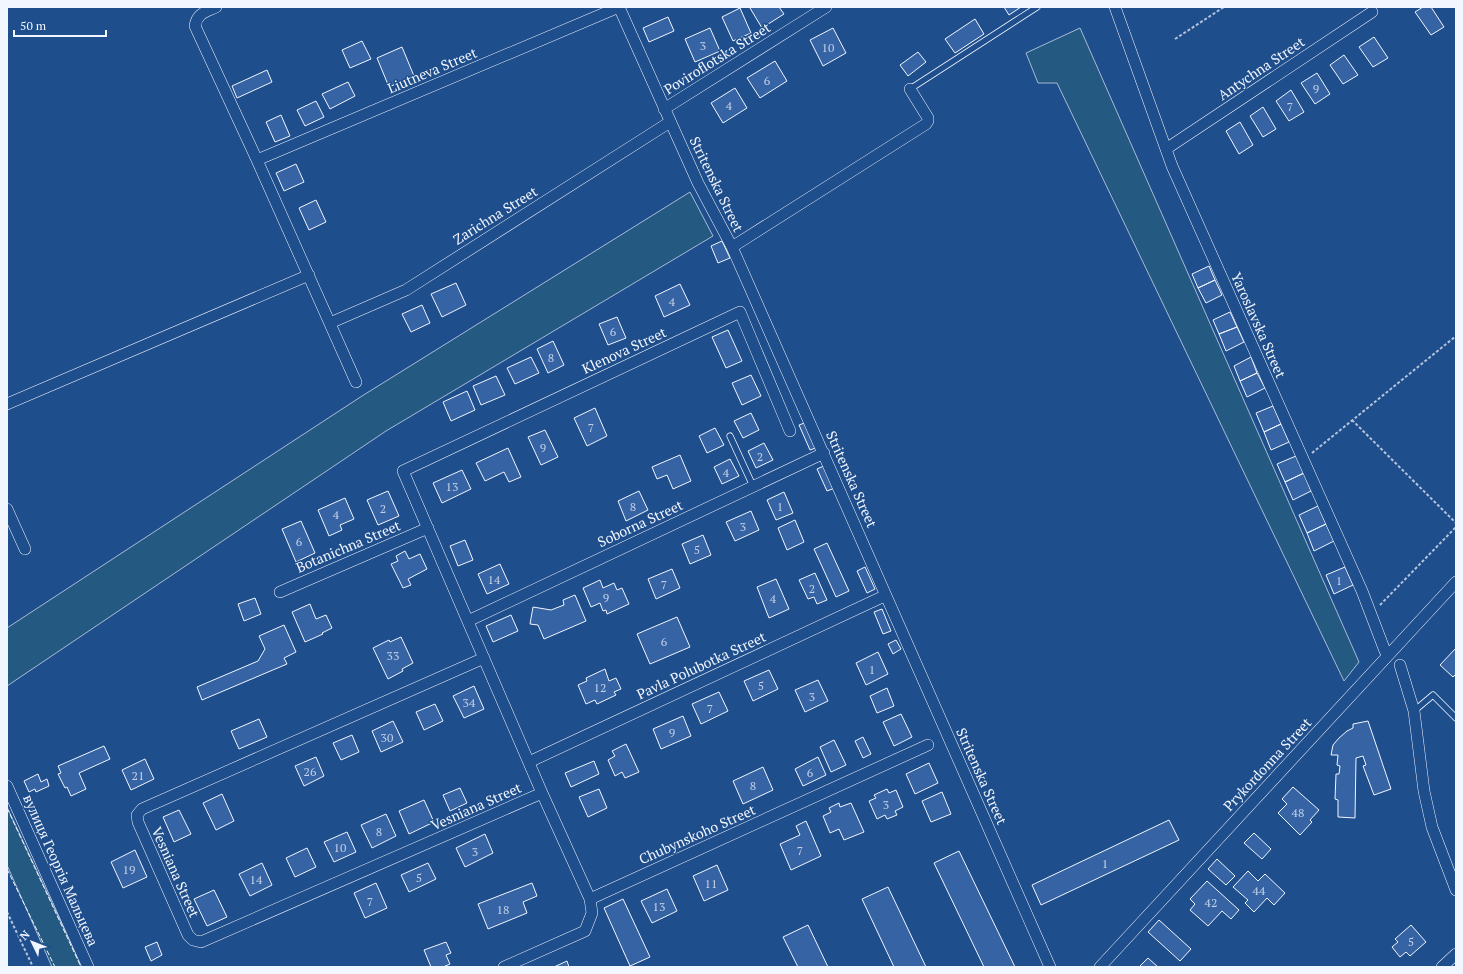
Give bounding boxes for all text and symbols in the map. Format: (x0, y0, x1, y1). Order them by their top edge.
scale bar (14, 12, 106, 38)
street label: Poviroflotska Street (660, 17, 775, 98)
text: 50 m (20, 18, 47, 33)
street label: Antychna Street (1214, 32, 1309, 104)
house number: 3 (700, 38, 706, 53)
house number: 10 (822, 40, 834, 55)
street label: Liutneva Street (384, 42, 480, 97)
house number: 6 (764, 73, 771, 88)
house number: 9 (1313, 81, 1319, 96)
house number: 4 (726, 98, 733, 113)
house number: 7 (1287, 99, 1293, 114)
street label: Stritenska Street (686, 133, 749, 236)
street label: Zarichna Street (449, 181, 541, 249)
street label: Yaroslavska Street (1227, 269, 1291, 381)
house number: 4 (669, 294, 676, 309)
street label: Klenova Street (579, 322, 670, 378)
house number: 6 (610, 324, 617, 339)
house number: 8 (548, 350, 554, 365)
house number: 7 (588, 420, 594, 435)
street label: Stritenska Street (822, 428, 882, 531)
house number: 9 (540, 440, 546, 455)
house number: 2 (757, 449, 763, 464)
house number: 4 (723, 465, 730, 480)
house number: 13 (446, 479, 458, 494)
street label: Soborna Street (594, 495, 686, 551)
house number: 8 (630, 499, 636, 514)
house number: 1 (777, 499, 783, 514)
house number: 2 (380, 501, 386, 516)
house number: 4 (333, 507, 340, 522)
street label: Botanichna Street (293, 515, 404, 577)
house number: 3 (740, 519, 746, 534)
house number: 6 (296, 534, 303, 549)
house number: 5 (694, 542, 700, 557)
house number: 14 (488, 572, 501, 587)
house number: 1 (1336, 573, 1342, 588)
house number: 7 (661, 577, 667, 592)
house number: 2 (809, 581, 815, 596)
house number: 9 (603, 590, 609, 605)
house number: 4 (770, 591, 777, 606)
street label: Pavla Polubotka Street (633, 626, 769, 703)
house number: 6 (661, 634, 668, 649)
house number: 33 (387, 648, 399, 663)
house number: 1 (869, 662, 875, 677)
house number: 5 (758, 678, 764, 693)
house number: 12 (594, 680, 606, 695)
house number: 3 (809, 689, 815, 704)
house number: 34 (463, 695, 476, 710)
house number: 7 (707, 701, 713, 716)
street label: Prykordonna Street (1219, 713, 1316, 815)
house number: 9 (669, 725, 675, 740)
street label: Stritenska Street (952, 725, 1012, 828)
house number: 30 (381, 730, 393, 745)
house number: 26 (304, 764, 317, 779)
house number: 6 (807, 765, 814, 780)
house number: 21 (132, 768, 144, 783)
street label: Vesniana Street (428, 777, 525, 834)
house number: 8 (750, 778, 756, 793)
street label: вулиця Георгія Мальцева (19, 791, 103, 949)
house number: 3 (883, 797, 889, 812)
street label: Chubynskoho Street (636, 799, 759, 868)
house number: 48 (1292, 805, 1304, 820)
street label: Vesniana Street (148, 824, 205, 921)
house number: 8 (376, 824, 382, 839)
house number: 10 (334, 840, 346, 855)
house number: 7 (797, 843, 803, 858)
house number: 3 (472, 844, 478, 859)
house number: 1 (1102, 856, 1108, 871)
house number: 19 (123, 862, 135, 877)
house number: 5 (416, 870, 422, 885)
house number: 14 (250, 872, 263, 887)
house number: 11 (705, 876, 717, 891)
house number: 44 (1253, 883, 1266, 898)
house number: 7 (367, 894, 373, 909)
house number: 42 (1205, 895, 1217, 910)
house number: 13 (653, 899, 665, 914)
house number: 18 (497, 902, 509, 917)
north arrow (12, 922, 52, 962)
text: N (17, 927, 33, 943)
house number: 5 (1408, 934, 1414, 949)

